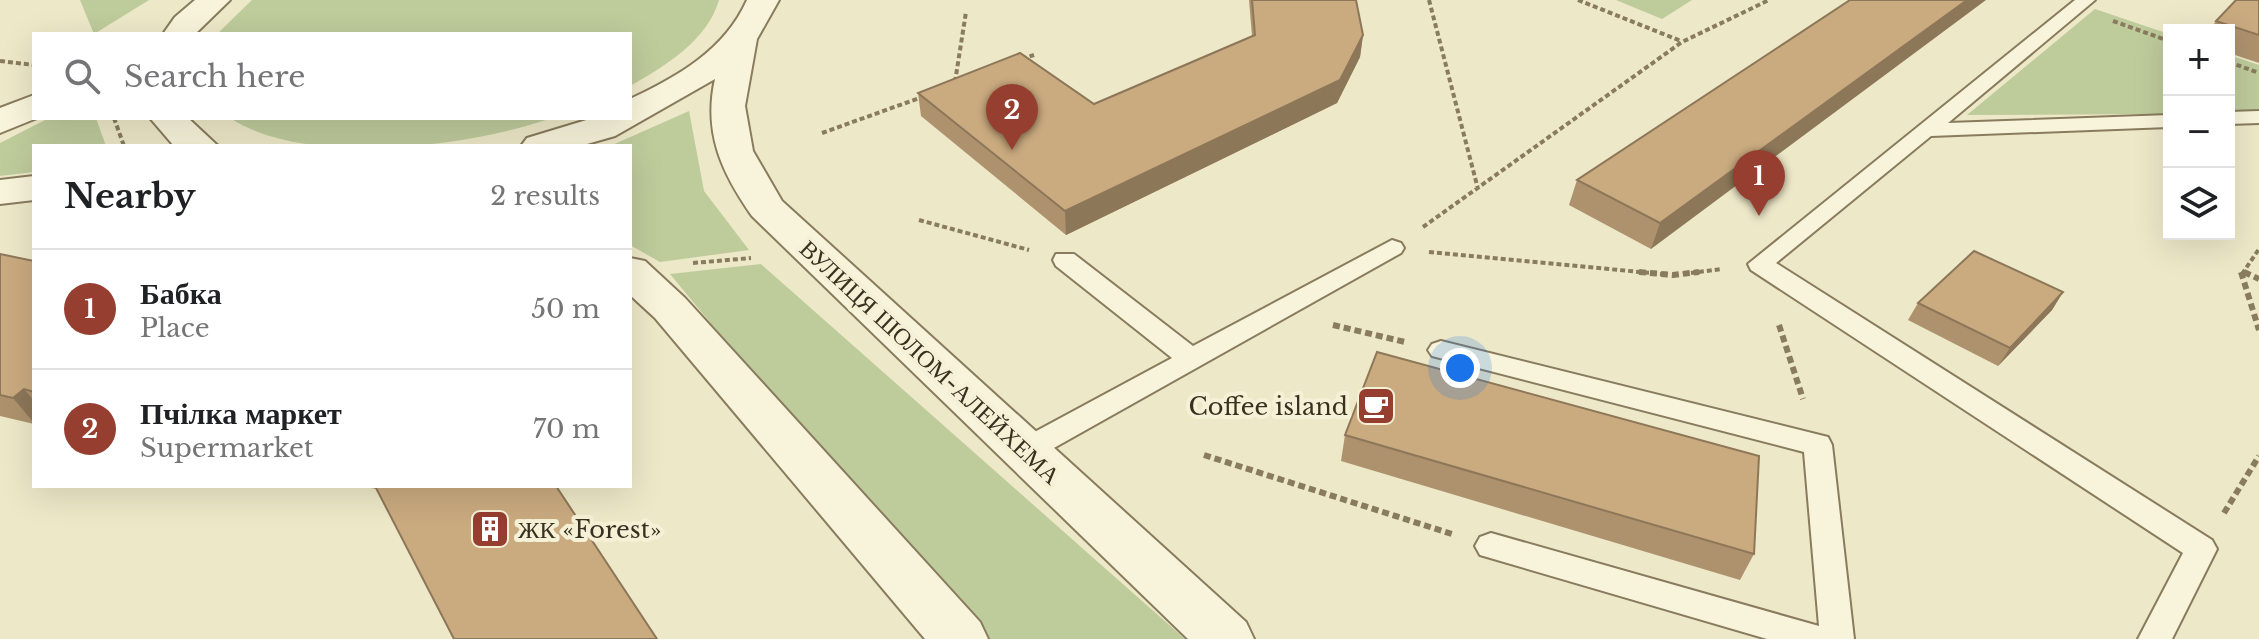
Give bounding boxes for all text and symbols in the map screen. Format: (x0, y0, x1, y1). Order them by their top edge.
map controls (2163, 24, 2235, 240)
button: + (2163, 24, 2235, 96)
search box (32, 32, 632, 120)
icon: search (60, 54, 104, 98)
text: Search here (124, 58, 305, 95)
pin: 2 (986, 84, 1038, 150)
button: − (2163, 96, 2235, 168)
pin: 1 (1733, 150, 1785, 216)
button: layers (2163, 168, 2235, 240)
text: Nearby (64, 175, 196, 217)
text: 2 results (490, 180, 600, 212)
street label: ВУЛИЦЯ ШОЛОМ-АЛЕЙХЕМА (794, 234, 1066, 491)
text: Бабка (140, 275, 222, 312)
text: 1 (84, 293, 96, 325)
text: 50 m (531, 293, 600, 325)
text: Place (140, 312, 210, 344)
your location (1440, 348, 1480, 388)
cafe icon: Coffee island (1355, 385, 1397, 427)
place label: Coffee island (1189, 392, 1348, 421)
text: Пчілка маркет (140, 395, 342, 432)
text: 2 (82, 413, 98, 445)
text: 70 m (533, 413, 600, 445)
text: Supermarket (140, 432, 314, 464)
building icon: ЖК «Forest» (469, 508, 511, 550)
place label: ЖК «Forest» (518, 515, 662, 544)

